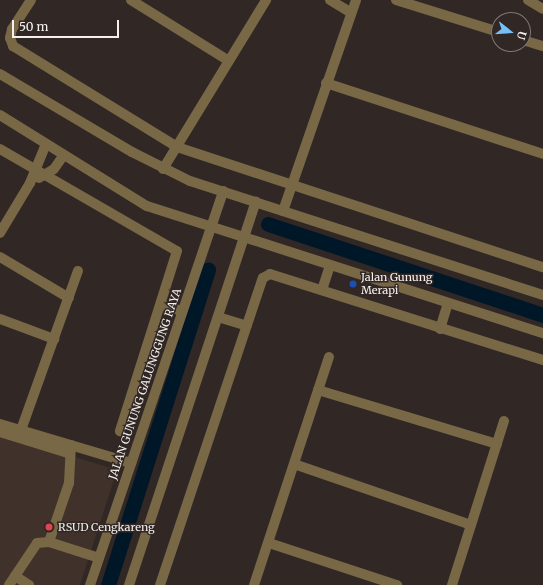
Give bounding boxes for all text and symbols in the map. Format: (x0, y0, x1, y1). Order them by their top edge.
scale bar (14, 12, 121, 38)
north arrow (491, 12, 531, 52)
text: 50 m (19, 19, 48, 34)
text: U (514, 29, 529, 41)
place label: Jalan Gunung Merapi (361, 271, 432, 297)
marker: Jalan Gunung Merapi (348, 279, 358, 289)
street label: JALAN GUNUNG GALUNGGUNG RAYA (106, 287, 184, 481)
place label: RSUD Cengkareng (58, 520, 155, 534)
marker: RSUD Cengkareng (43, 521, 55, 533)

